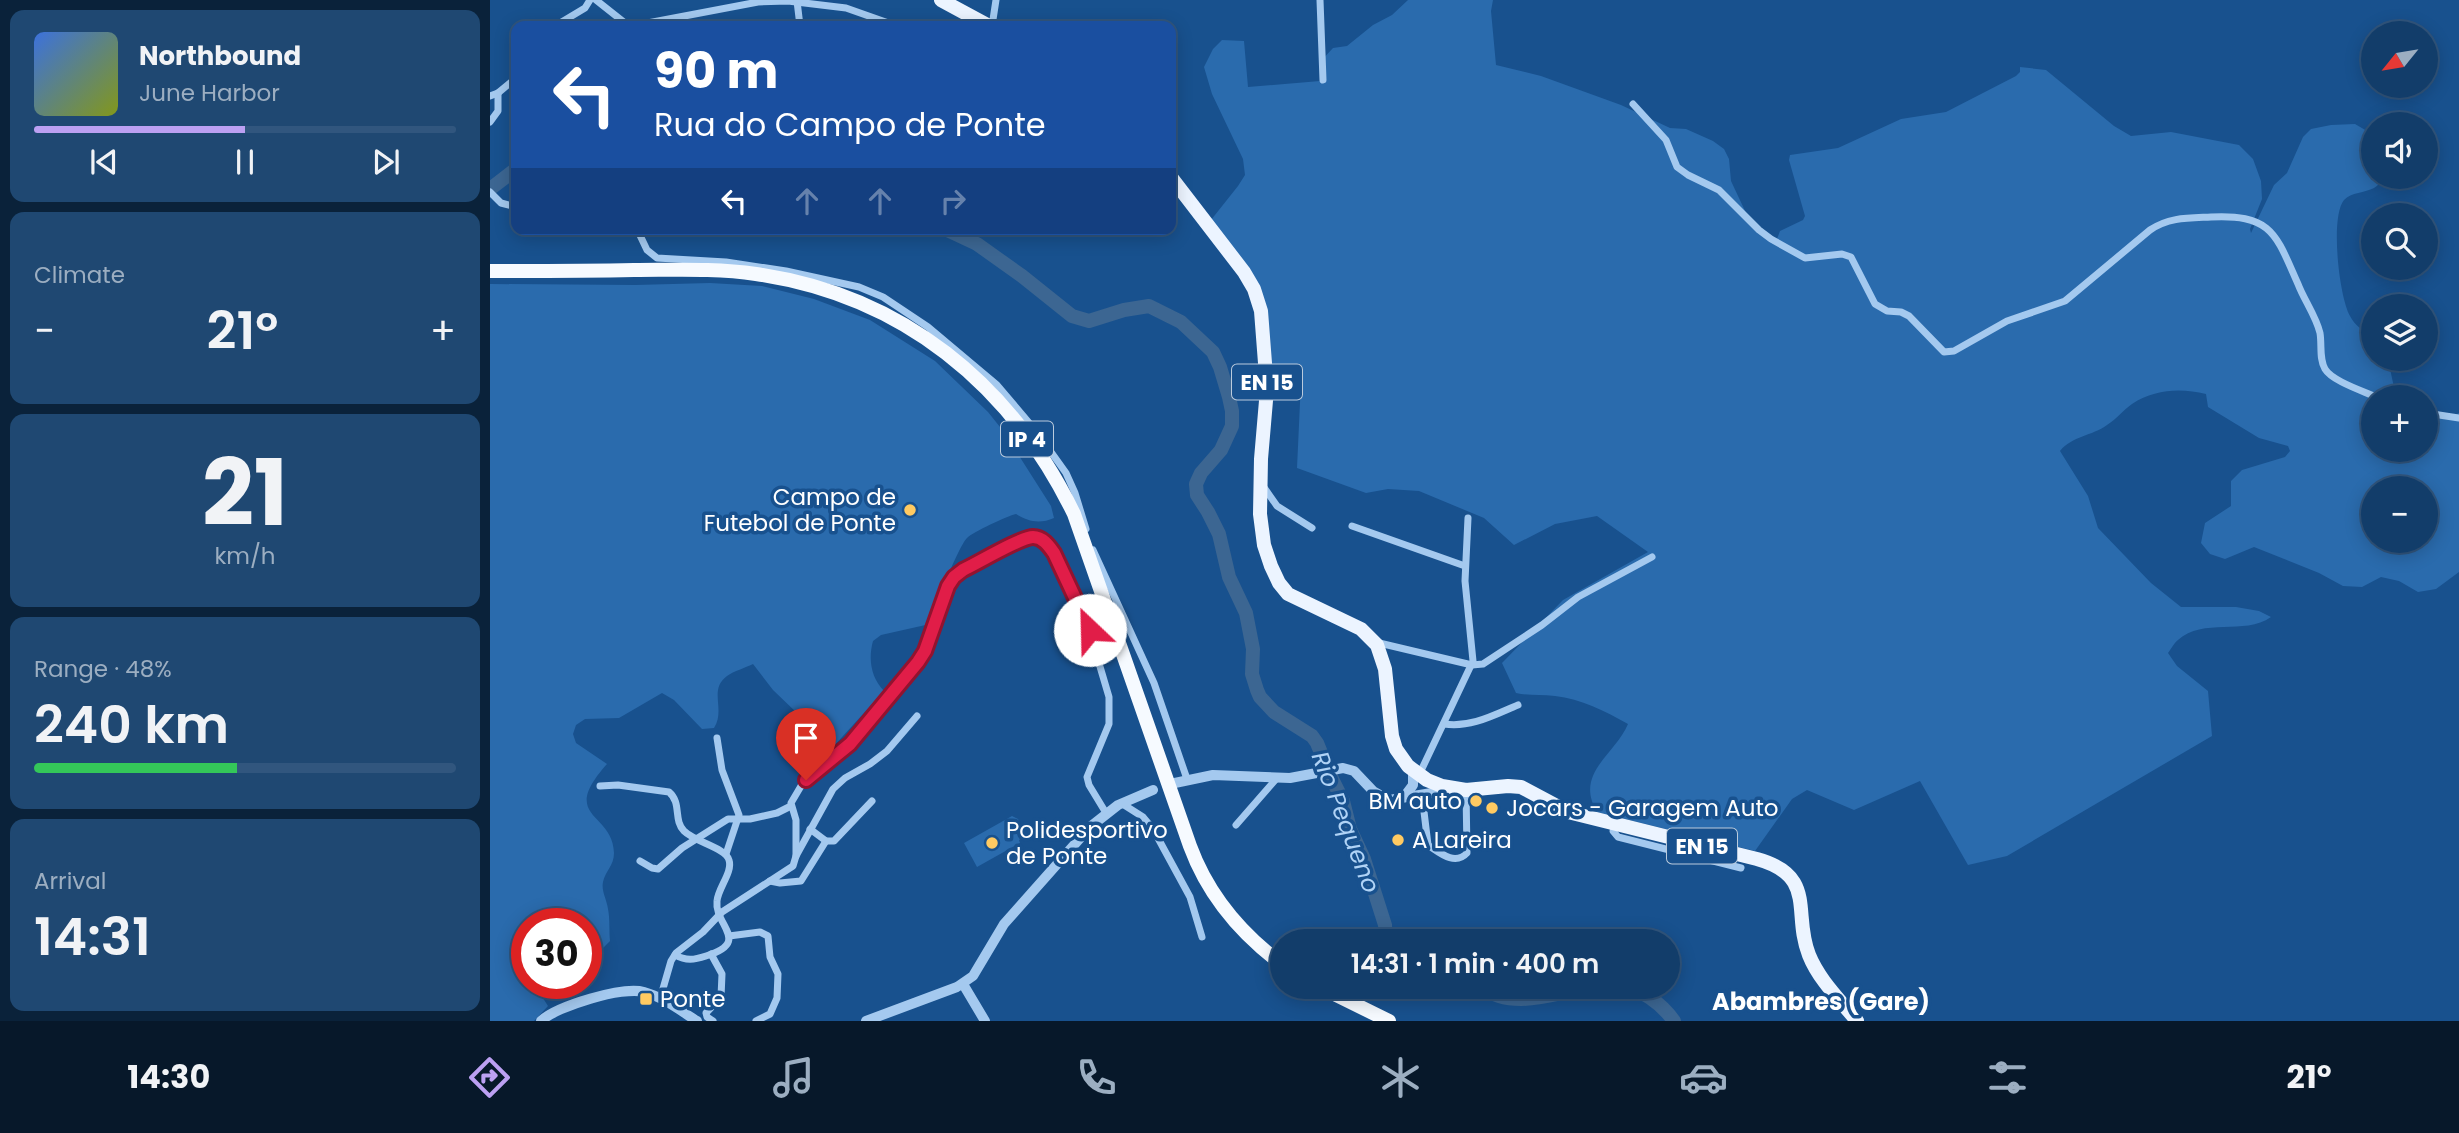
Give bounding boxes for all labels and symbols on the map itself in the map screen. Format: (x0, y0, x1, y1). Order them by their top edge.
north arrow (2361, 21, 2438, 98)
road number: EN 15 (1232, 364, 1302, 400)
road number: IP 4 (1001, 422, 1053, 457)
place label: Campo de Futebol de Ponte (704, 481, 896, 539)
marker: Campo de Futebol de Ponte (902, 502, 918, 518)
position arrow (1053, 593, 1127, 667)
pin (776, 708, 836, 780)
water label: Rio Pequeno (1304, 747, 1388, 897)
place label: BM auto (1369, 785, 1462, 817)
place label: Jocars - Garagem Auto (1506, 792, 1778, 824)
marker: BM auto (1468, 793, 1484, 809)
marker: Jocars - Garagem Auto (1484, 800, 1500, 816)
place label: Polidesportivo de Ponte (1006, 814, 1168, 872)
place label: A Lareira (1412, 824, 1512, 856)
road number: EN 15 (1667, 828, 1737, 864)
marker: A Lareira (1390, 832, 1406, 848)
marker: Polidesportivo de Ponte (984, 835, 1000, 851)
speed limit sign: 30 (511, 908, 602, 999)
place label: Ponte (660, 983, 725, 1015)
district label: Abambres (Gare) (1712, 985, 1930, 1018)
marker: Ponte (638, 991, 654, 1007)

